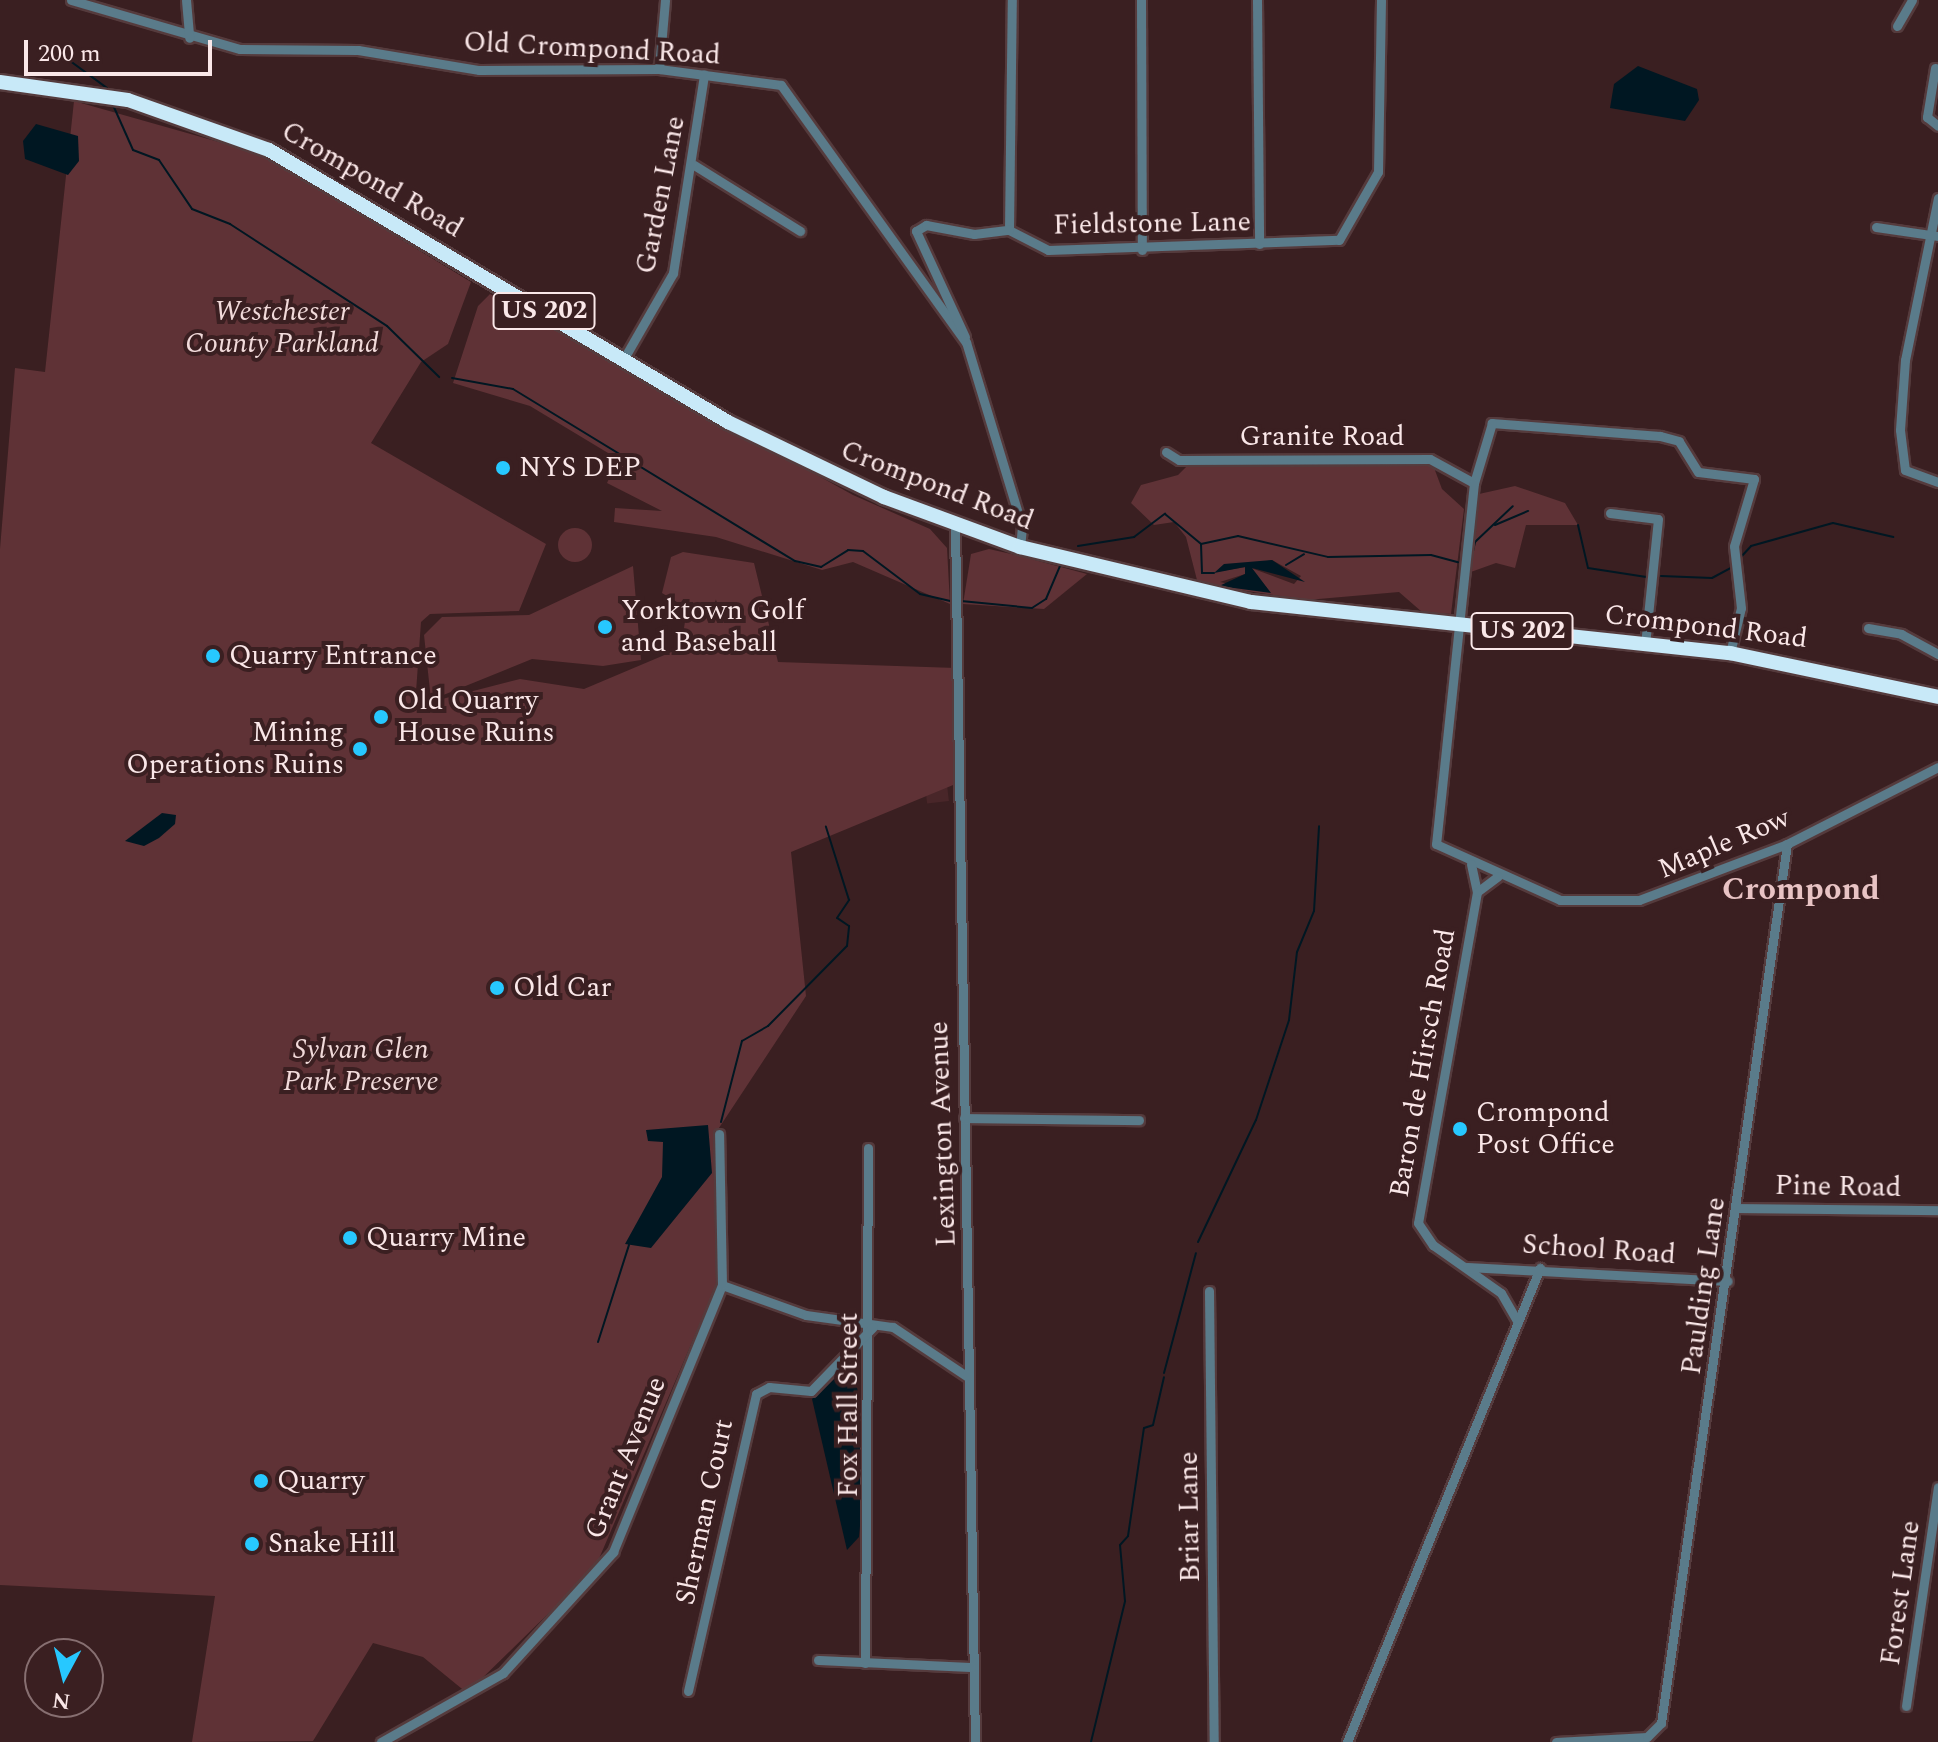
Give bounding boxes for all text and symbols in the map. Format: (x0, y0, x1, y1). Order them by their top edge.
scale bar (28, 24, 216, 74)
street label: Old Crompond Road (463, 25, 721, 73)
text: 200 m (38, 36, 101, 72)
street label: Garden Lane (629, 113, 693, 277)
street label: Crompond Road (275, 114, 469, 246)
street label: Fieldstone Lane (1053, 205, 1251, 243)
road number: US 202 (492, 289, 596, 333)
park label: Westchester County Parkland (185, 295, 379, 361)
street label: Granite Road (1239, 420, 1405, 454)
street label: Crompond Road (836, 434, 1038, 538)
place label: NYS DEP (519, 451, 641, 485)
marker: NYS DEP (494, 459, 512, 477)
place label: Yorktown Golf and Baseball (621, 594, 804, 660)
street label: Crompond Road (1603, 598, 1809, 656)
road number: US 202 (1470, 609, 1574, 653)
marker: Yorktown Golf and Baseball (596, 618, 614, 636)
place label: Quarry Entrance (229, 639, 437, 673)
marker: Quarry Entrance (204, 647, 222, 665)
place label: Old Quarry House Ruins (397, 684, 555, 750)
marker: Old Quarry House Ruins (372, 708, 390, 726)
place label: Mining Operations Ruins (126, 716, 344, 782)
marker: Mining Operations Ruins (351, 740, 369, 758)
street label: Maple Row (1653, 801, 1795, 887)
district label: Crompond (1722, 871, 1880, 909)
street label: Baron de Hirsch Road (1383, 926, 1463, 1200)
place label: Old Car (513, 971, 612, 1005)
marker: Old Car (488, 979, 506, 997)
street label: Lexington Avenue (922, 1021, 964, 1247)
park label: Sylvan Glen Park Preserve (283, 1033, 439, 1099)
place label: Crompond Post Office (1476, 1096, 1615, 1162)
marker: Crompond Post Office (1451, 1120, 1469, 1138)
street label: Pine Road (1774, 1169, 1902, 1205)
street label: Paulding Lane (1675, 1195, 1733, 1377)
place label: Quarry Mine (366, 1221, 526, 1255)
street label: School Road (1521, 1228, 1677, 1272)
marker: Quarry Mine (341, 1229, 359, 1247)
street label: Fox Hall Street (832, 1312, 866, 1498)
street label: Grant Avenue (578, 1372, 674, 1544)
street label: Sherman Court (669, 1416, 741, 1608)
street label: Briar Lane (1172, 1451, 1208, 1583)
place label: Quarry (277, 1464, 365, 1498)
marker: Quarry (252, 1472, 270, 1490)
street label: Forest Lane (1874, 1518, 1928, 1668)
place label: Snake Hill (268, 1527, 396, 1561)
marker: Snake Hill (243, 1535, 261, 1553)
north arrow (24, 1638, 104, 1718)
text: N (50, 1683, 72, 1718)

